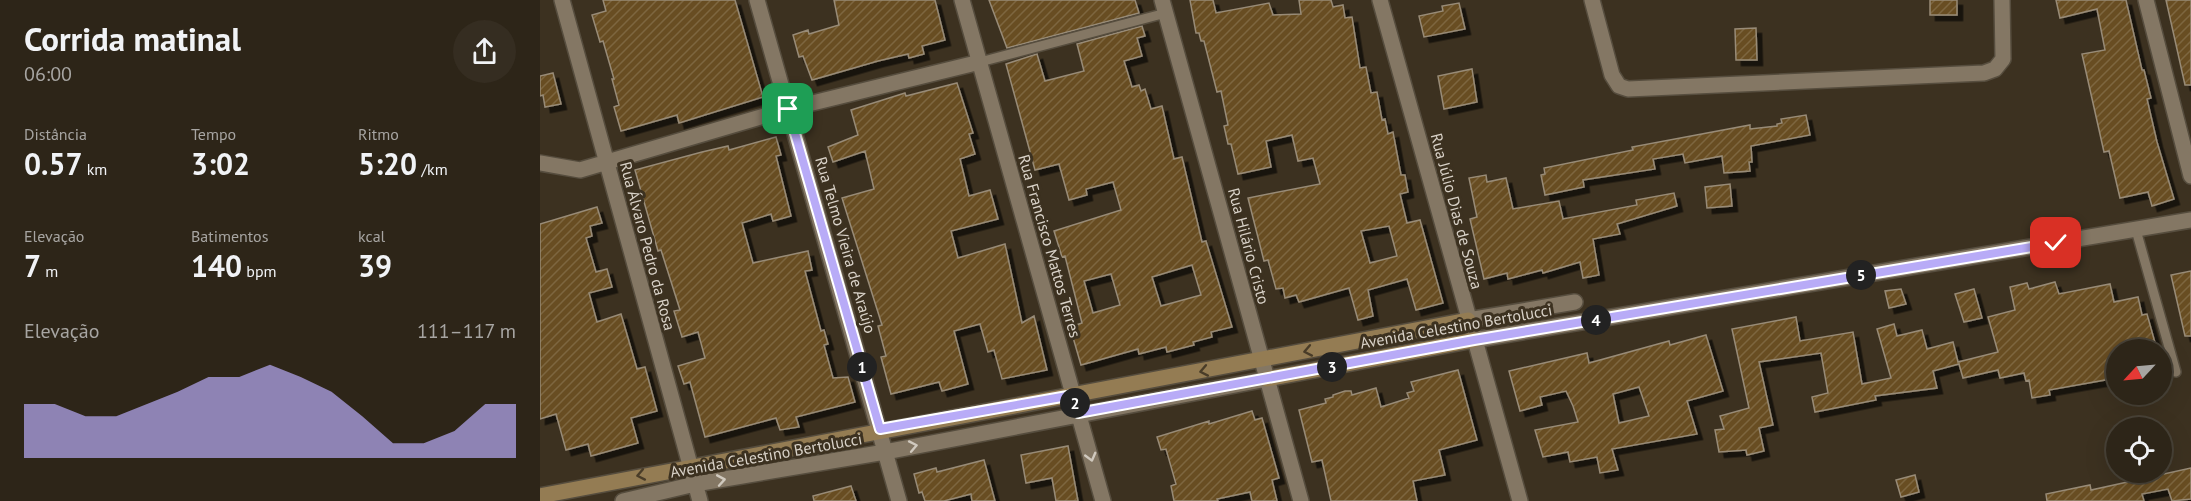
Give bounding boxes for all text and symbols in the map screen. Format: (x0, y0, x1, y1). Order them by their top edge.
text: Corrida matinal (24, 17, 241, 60)
button: share (453, 20, 516, 83)
text: 06:00 (24, 61, 72, 87)
pin (762, 83, 813, 134)
icon: arrive (771, 92, 804, 125)
text: Distância (24, 124, 87, 144)
text: Tempo (191, 124, 236, 144)
text: Ritmo (358, 124, 399, 144)
street label: Rua Júlio Dias de Souza (1427, 131, 1487, 291)
text: 0.57 (24, 144, 82, 183)
text: 3:02 (191, 144, 250, 183)
text: 5:20 (358, 144, 417, 183)
street label: Rua Francisco Mattos Terres (1014, 152, 1086, 340)
street label: Rua Telmo Vieira de Araújo (811, 154, 881, 336)
text: km (82, 159, 107, 179)
text: /km (417, 159, 448, 179)
street label: Rua Álvaro Pedro da Rosa (616, 159, 680, 333)
street label: Rua Hilário Cristo (1224, 186, 1274, 306)
pin (2030, 217, 2081, 268)
text: Elevação (24, 226, 84, 246)
text: Batimentos (191, 226, 268, 246)
text: kcal (358, 226, 385, 246)
icon: check (2039, 226, 2072, 259)
text: 7 (24, 246, 41, 285)
text: 140 (191, 246, 242, 285)
text: 39 (358, 246, 392, 285)
pin: 5 (1846, 260, 1876, 290)
text: m (41, 261, 58, 281)
text: bpm (242, 261, 277, 281)
text: 5 (1856, 265, 1866, 285)
street label: Avenida Celestino Bertolucci (1358, 299, 1554, 353)
pin: 4 (1581, 305, 1611, 335)
text: 4 (1591, 310, 1601, 330)
text: Elevação (24, 318, 100, 344)
text: 111–117 m (417, 318, 516, 344)
north arrow (2106, 339, 2172, 405)
map controls (2106, 339, 2172, 483)
one-way arrow (1303, 344, 1313, 357)
pin: 1 (847, 352, 877, 382)
pin: 3 (1317, 352, 1347, 382)
text: 1 (857, 357, 867, 377)
text: 3 (1327, 357, 1337, 377)
one-way arrow (1199, 364, 1209, 377)
pin: 2 (1060, 388, 1090, 418)
text: 2 (1070, 393, 1080, 413)
button: locate (2106, 417, 2172, 483)
street label: Avenida Celestino Bertolucci (668, 428, 864, 482)
one-way arrow (908, 440, 918, 453)
one-way arrow (1083, 452, 1096, 462)
one-way arrow (636, 468, 646, 481)
one-way arrow (717, 474, 726, 486)

